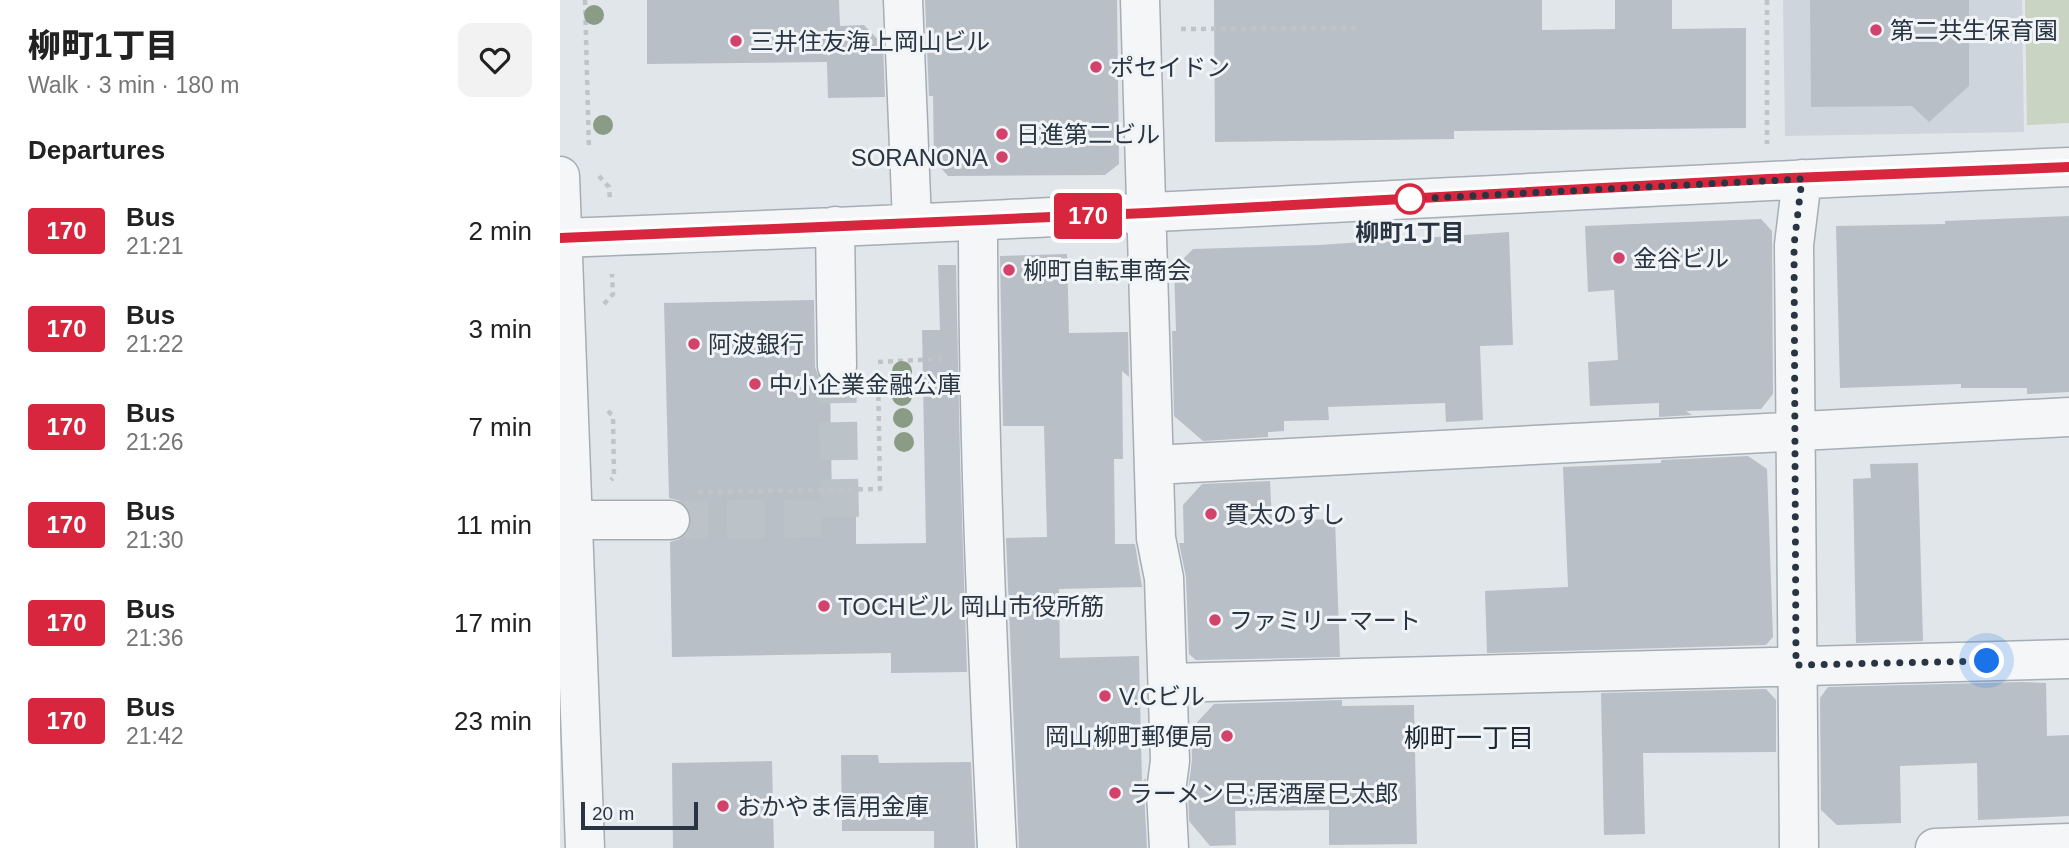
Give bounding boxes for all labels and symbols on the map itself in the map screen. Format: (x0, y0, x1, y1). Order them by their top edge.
place label: 第二共生保育園 (1890, 17, 2058, 44)
marker: 第二共生保育園 (1868, 22, 1884, 38)
place label: 三井住友海上岡山ビル (750, 28, 990, 55)
marker: 三井住友海上岡山ビル (728, 33, 744, 49)
place label: ポセイドン (1110, 54, 1230, 81)
marker: ポセイドン (1088, 59, 1104, 75)
place label: 日進第二ビル (1016, 121, 1160, 148)
marker: 日進第二ビル (994, 126, 1010, 142)
place label: SORANONA (851, 144, 988, 171)
marker: SORANONA (994, 149, 1010, 165)
marker: 柳町1丁目 (1395, 184, 1425, 214)
line badge: 170 (1048, 193, 1128, 239)
place label: 柳町1丁目 (1355, 219, 1465, 246)
place label: 金谷ビル (1633, 245, 1729, 272)
marker: 金谷ビル (1611, 250, 1627, 266)
place label: 柳町自転車商会 (1023, 257, 1191, 284)
marker: 柳町自転車商会 (1001, 262, 1017, 278)
place label: 阿波銀行 (708, 331, 804, 358)
marker: 阿波銀行 (686, 336, 702, 352)
place label: 中小企業金融公庫 (769, 371, 961, 398)
marker: 中小企業金融公庫 (747, 376, 763, 392)
place label: 貫太のすし (1225, 501, 1345, 528)
marker: 貫太のすし (1203, 506, 1219, 522)
place label: TOCHビル 岡山市役所筋 (838, 593, 1104, 620)
marker: TOCHビル 岡山市役所筋 (816, 598, 832, 614)
place label: ファミリーマート (1229, 607, 1421, 634)
marker: ファミリーマート (1207, 612, 1223, 628)
your location (1969, 643, 2004, 678)
place label: V.Cビル (1119, 683, 1205, 710)
marker: V.Cビル (1097, 688, 1113, 704)
place label: 岡山柳町郵便局 (1045, 723, 1213, 750)
district label: 柳町一丁目 (1404, 723, 1534, 753)
marker: 岡山柳町郵便局 (1219, 728, 1235, 744)
place label: ラーメン巳;居酒屋巳太郎 (1129, 780, 1399, 807)
marker: ラーメン巳;居酒屋巳太郎 (1107, 785, 1123, 801)
place label: おかやま信用金庫 (737, 793, 929, 820)
marker: おかやま信用金庫 (715, 798, 731, 814)
scale bar (581, 799, 698, 831)

